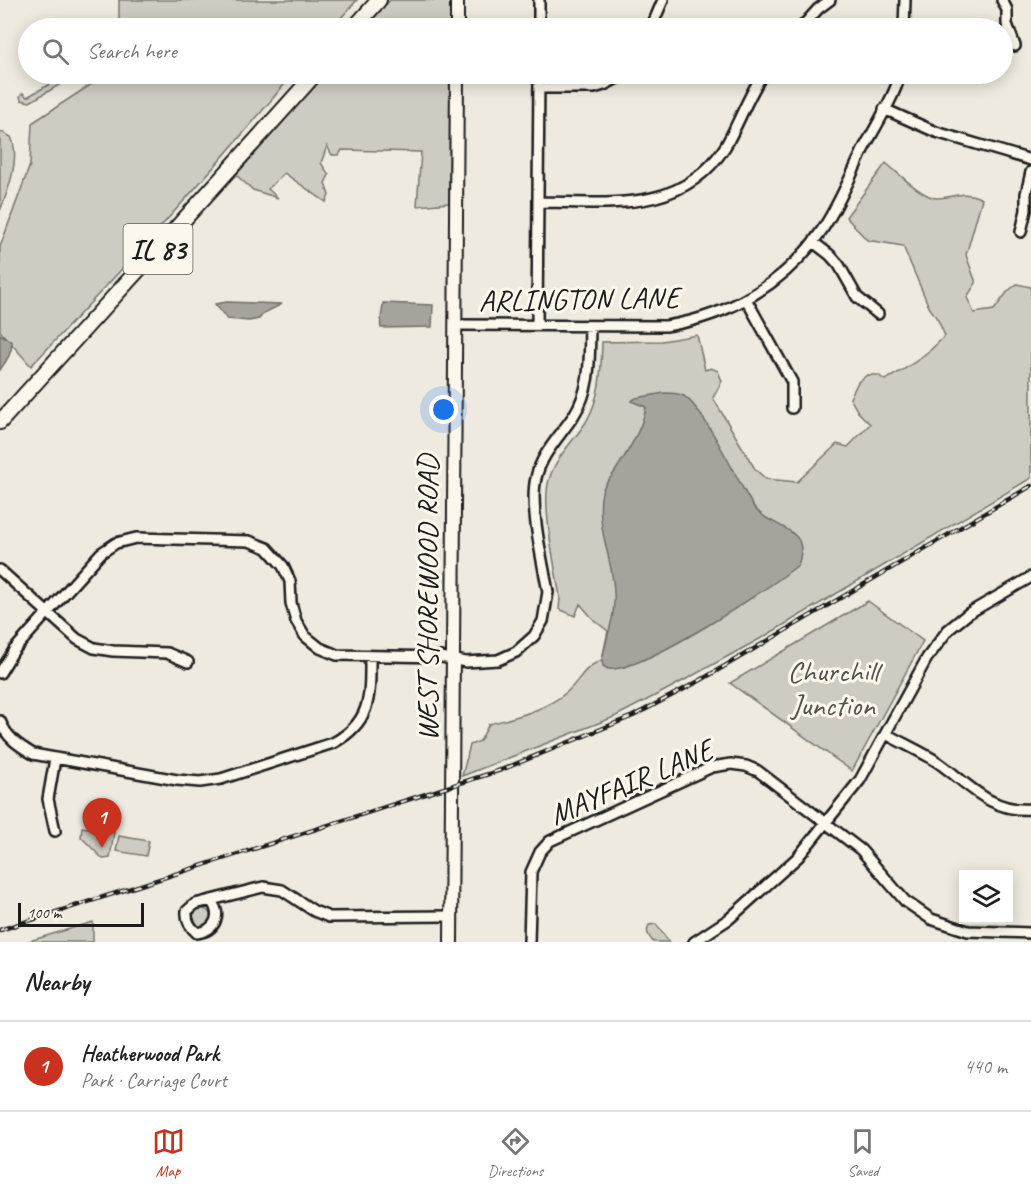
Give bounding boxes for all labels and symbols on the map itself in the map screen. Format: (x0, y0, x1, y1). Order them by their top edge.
road number: IL 83 (124, 224, 192, 274)
street label: ARLINGTON LANE (478, 278, 683, 320)
your location (429, 395, 458, 424)
street label: WEST SHOREWOOD ROAD (408, 452, 446, 741)
park label: Churchill Junction (788, 652, 883, 724)
street label: MAYFAIR LANE (544, 729, 722, 833)
pin: 1 (82, 798, 122, 848)
scale bar (18, 900, 144, 928)

